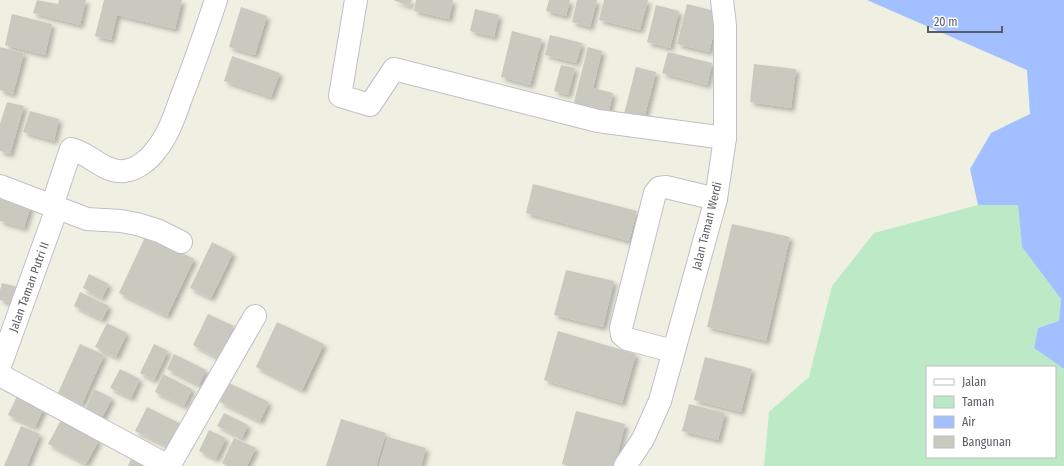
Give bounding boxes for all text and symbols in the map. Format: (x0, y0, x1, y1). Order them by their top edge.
scale bar (928, 8, 1002, 34)
text: 20 m (934, 15, 958, 29)
street label: Jalan Taman Werdi (689, 180, 725, 272)
street label: Jalan Taman Putri II (6, 240, 52, 334)
legend (926, 366, 1056, 458)
text: Jalan (962, 375, 986, 389)
text: Taman (962, 395, 994, 409)
text: Air (962, 415, 976, 429)
text: Bangunan (962, 435, 1011, 449)

